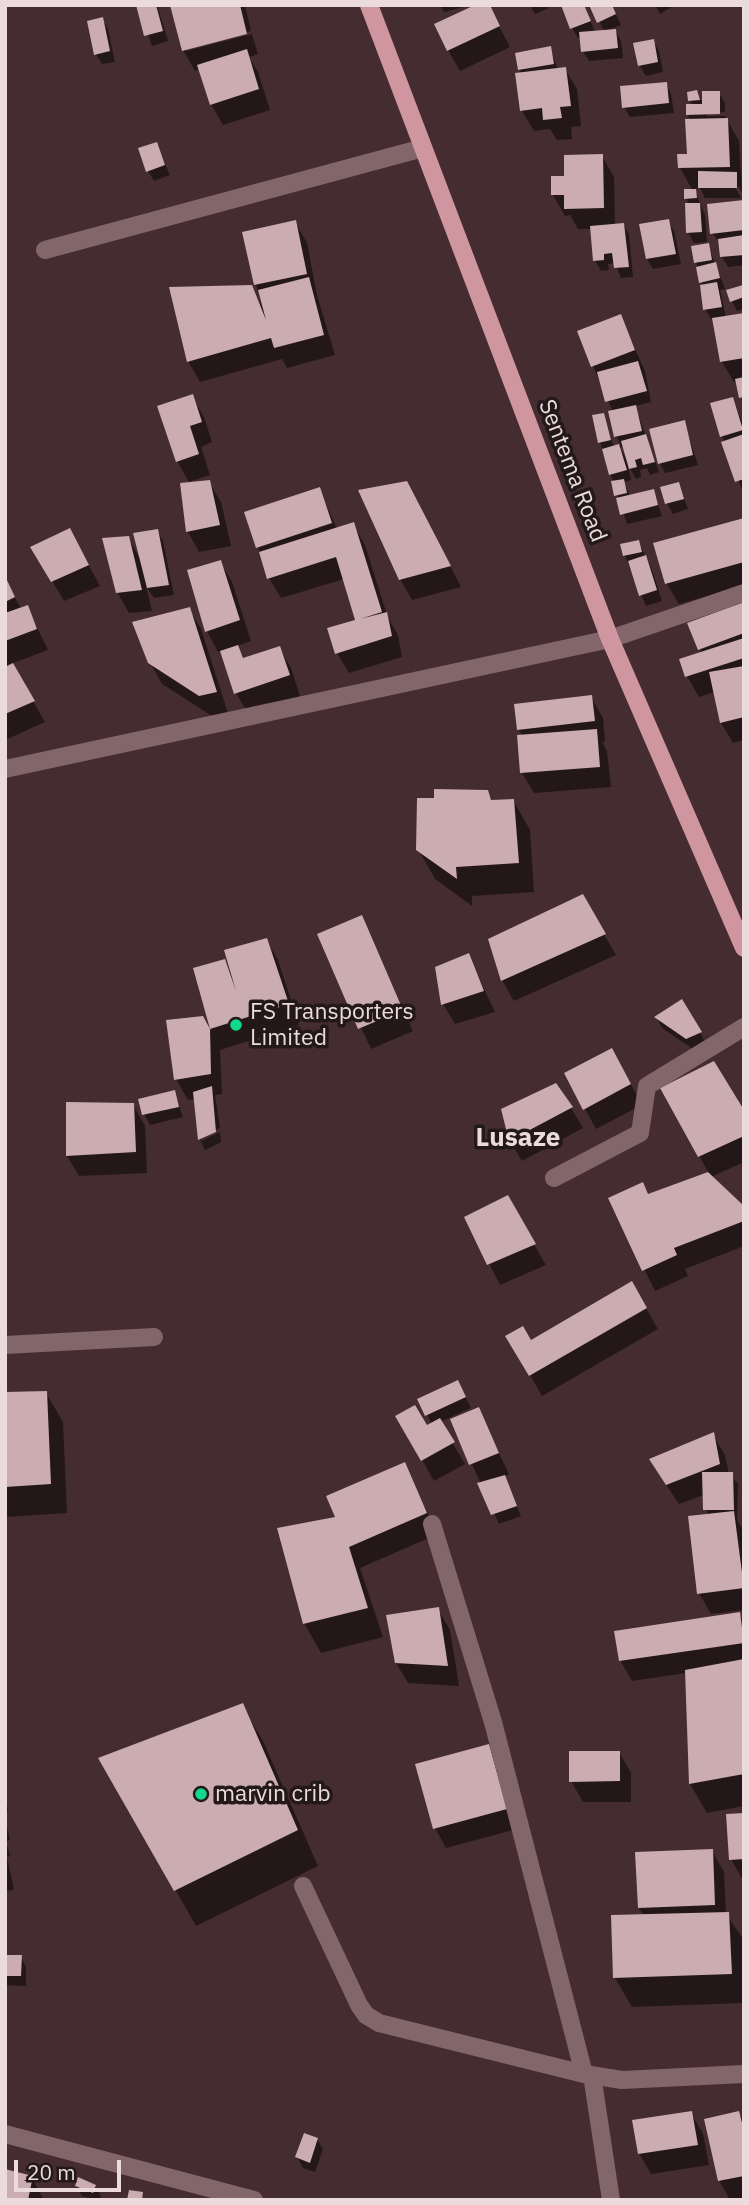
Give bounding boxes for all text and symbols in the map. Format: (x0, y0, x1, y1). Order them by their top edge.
street label: Sentema Road (532, 396, 612, 546)
place label: FS Transporters Limited (250, 998, 414, 1052)
marker: FS Transporters Limited (228, 1017, 244, 1033)
district label: Lusaze (476, 1122, 560, 1154)
place label: marvin crib (215, 1780, 331, 1808)
marker: marvin crib (193, 1786, 209, 1802)
scale bar (18, 2146, 124, 2190)
text: 20 m (27, 2158, 76, 2186)

